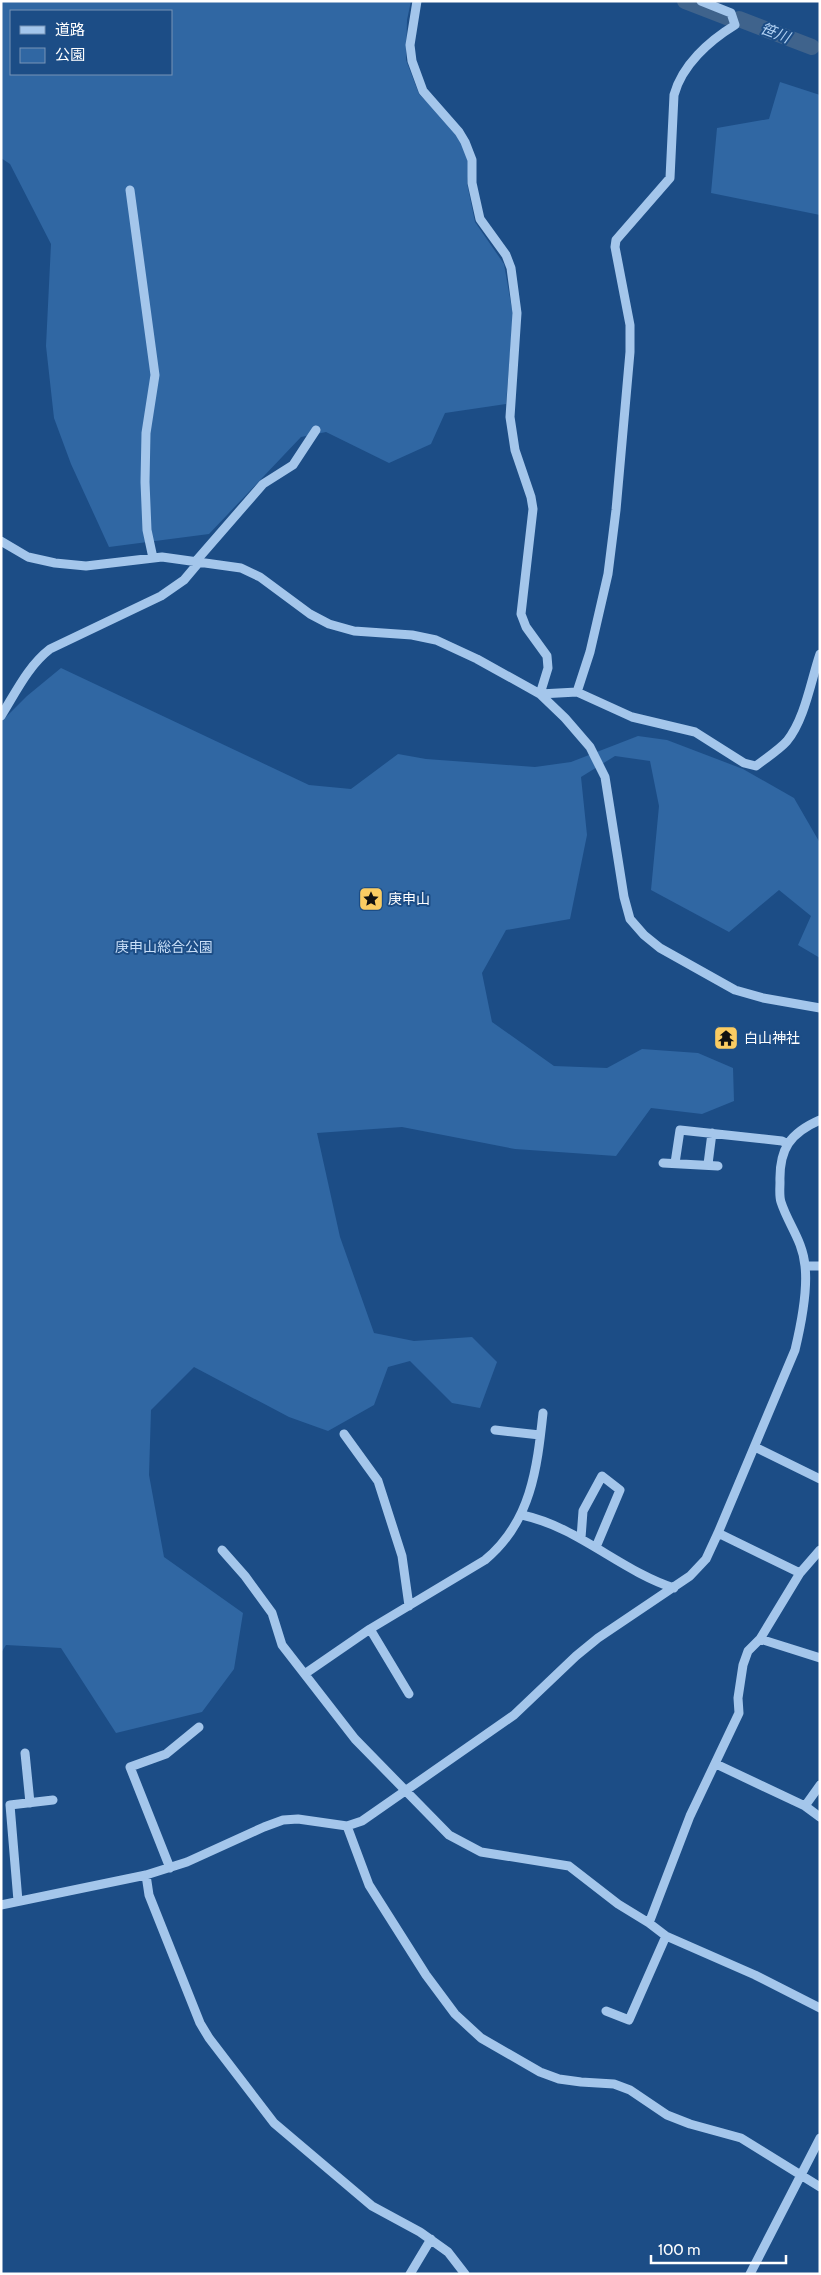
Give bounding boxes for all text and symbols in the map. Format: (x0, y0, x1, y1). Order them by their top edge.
legend (10, 10, 172, 75)
water label: 笹川 (758, 19, 794, 47)
text: 道路 (55, 21, 85, 39)
text: 公園 (55, 46, 85, 64)
place icon: 庚申山 (358, 886, 384, 912)
place label: 庚申山 (388, 890, 430, 908)
park label: 庚申山総合公園 (115, 938, 213, 956)
temple icon: 白山神社 (713, 1025, 739, 1051)
place label: 白山神社 (744, 1029, 800, 1047)
scale bar (651, 2232, 786, 2264)
text: 100 m (658, 2241, 700, 2259)

